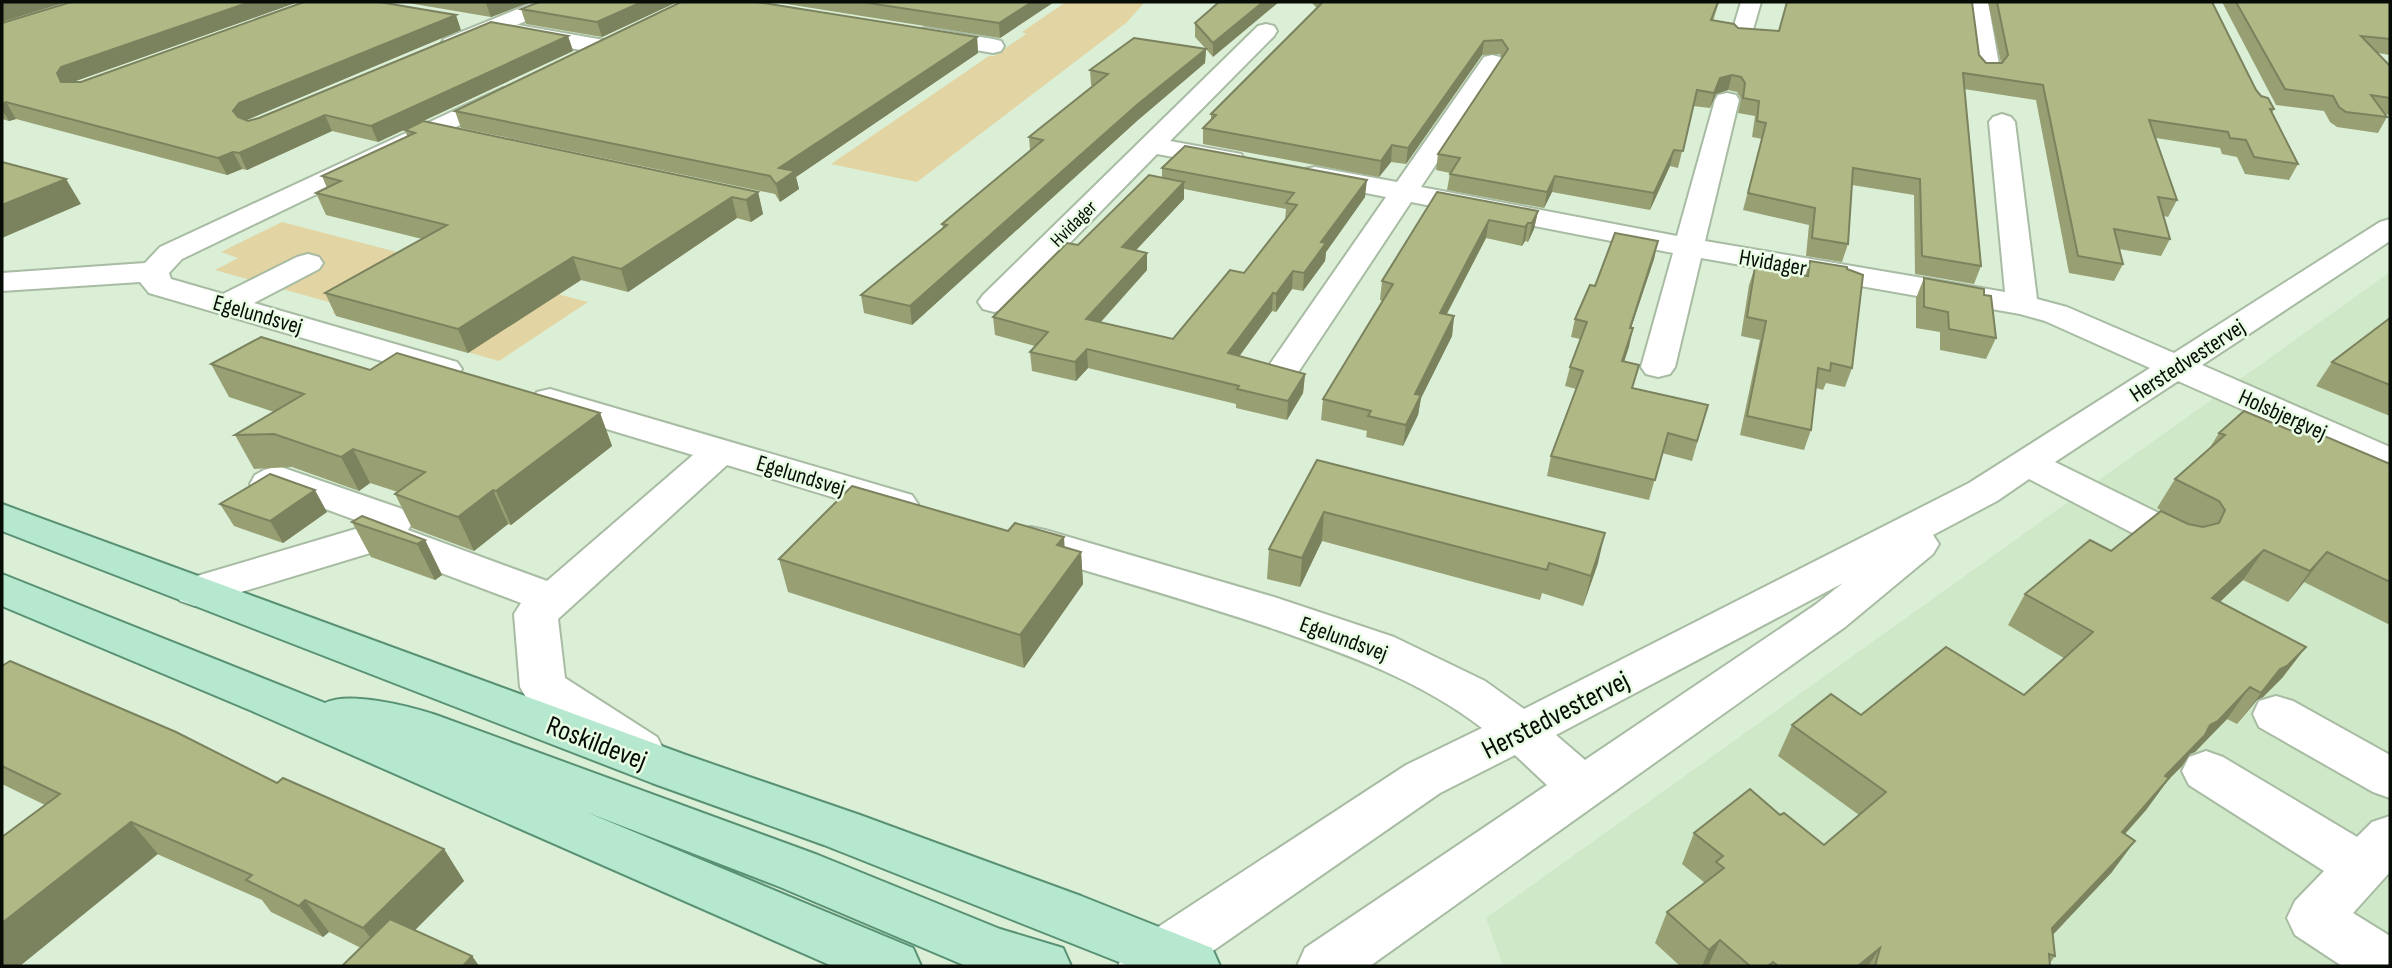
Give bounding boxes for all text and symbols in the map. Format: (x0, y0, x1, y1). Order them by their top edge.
street label: Hvidager (1046, 196, 1103, 252)
street label: Hvidager (1737, 243, 1809, 283)
street label: Egelundsvej (210, 289, 306, 341)
street label: Herstedvestervej (2124, 313, 2251, 409)
street label: Holsbjergvej (2234, 383, 2331, 447)
street label: Egelundsvej (753, 449, 849, 503)
street label: Egelundsvej (1296, 610, 1391, 668)
street label: Herstedvestervej (1476, 664, 1635, 767)
street label: Roskildevej (542, 709, 651, 778)

